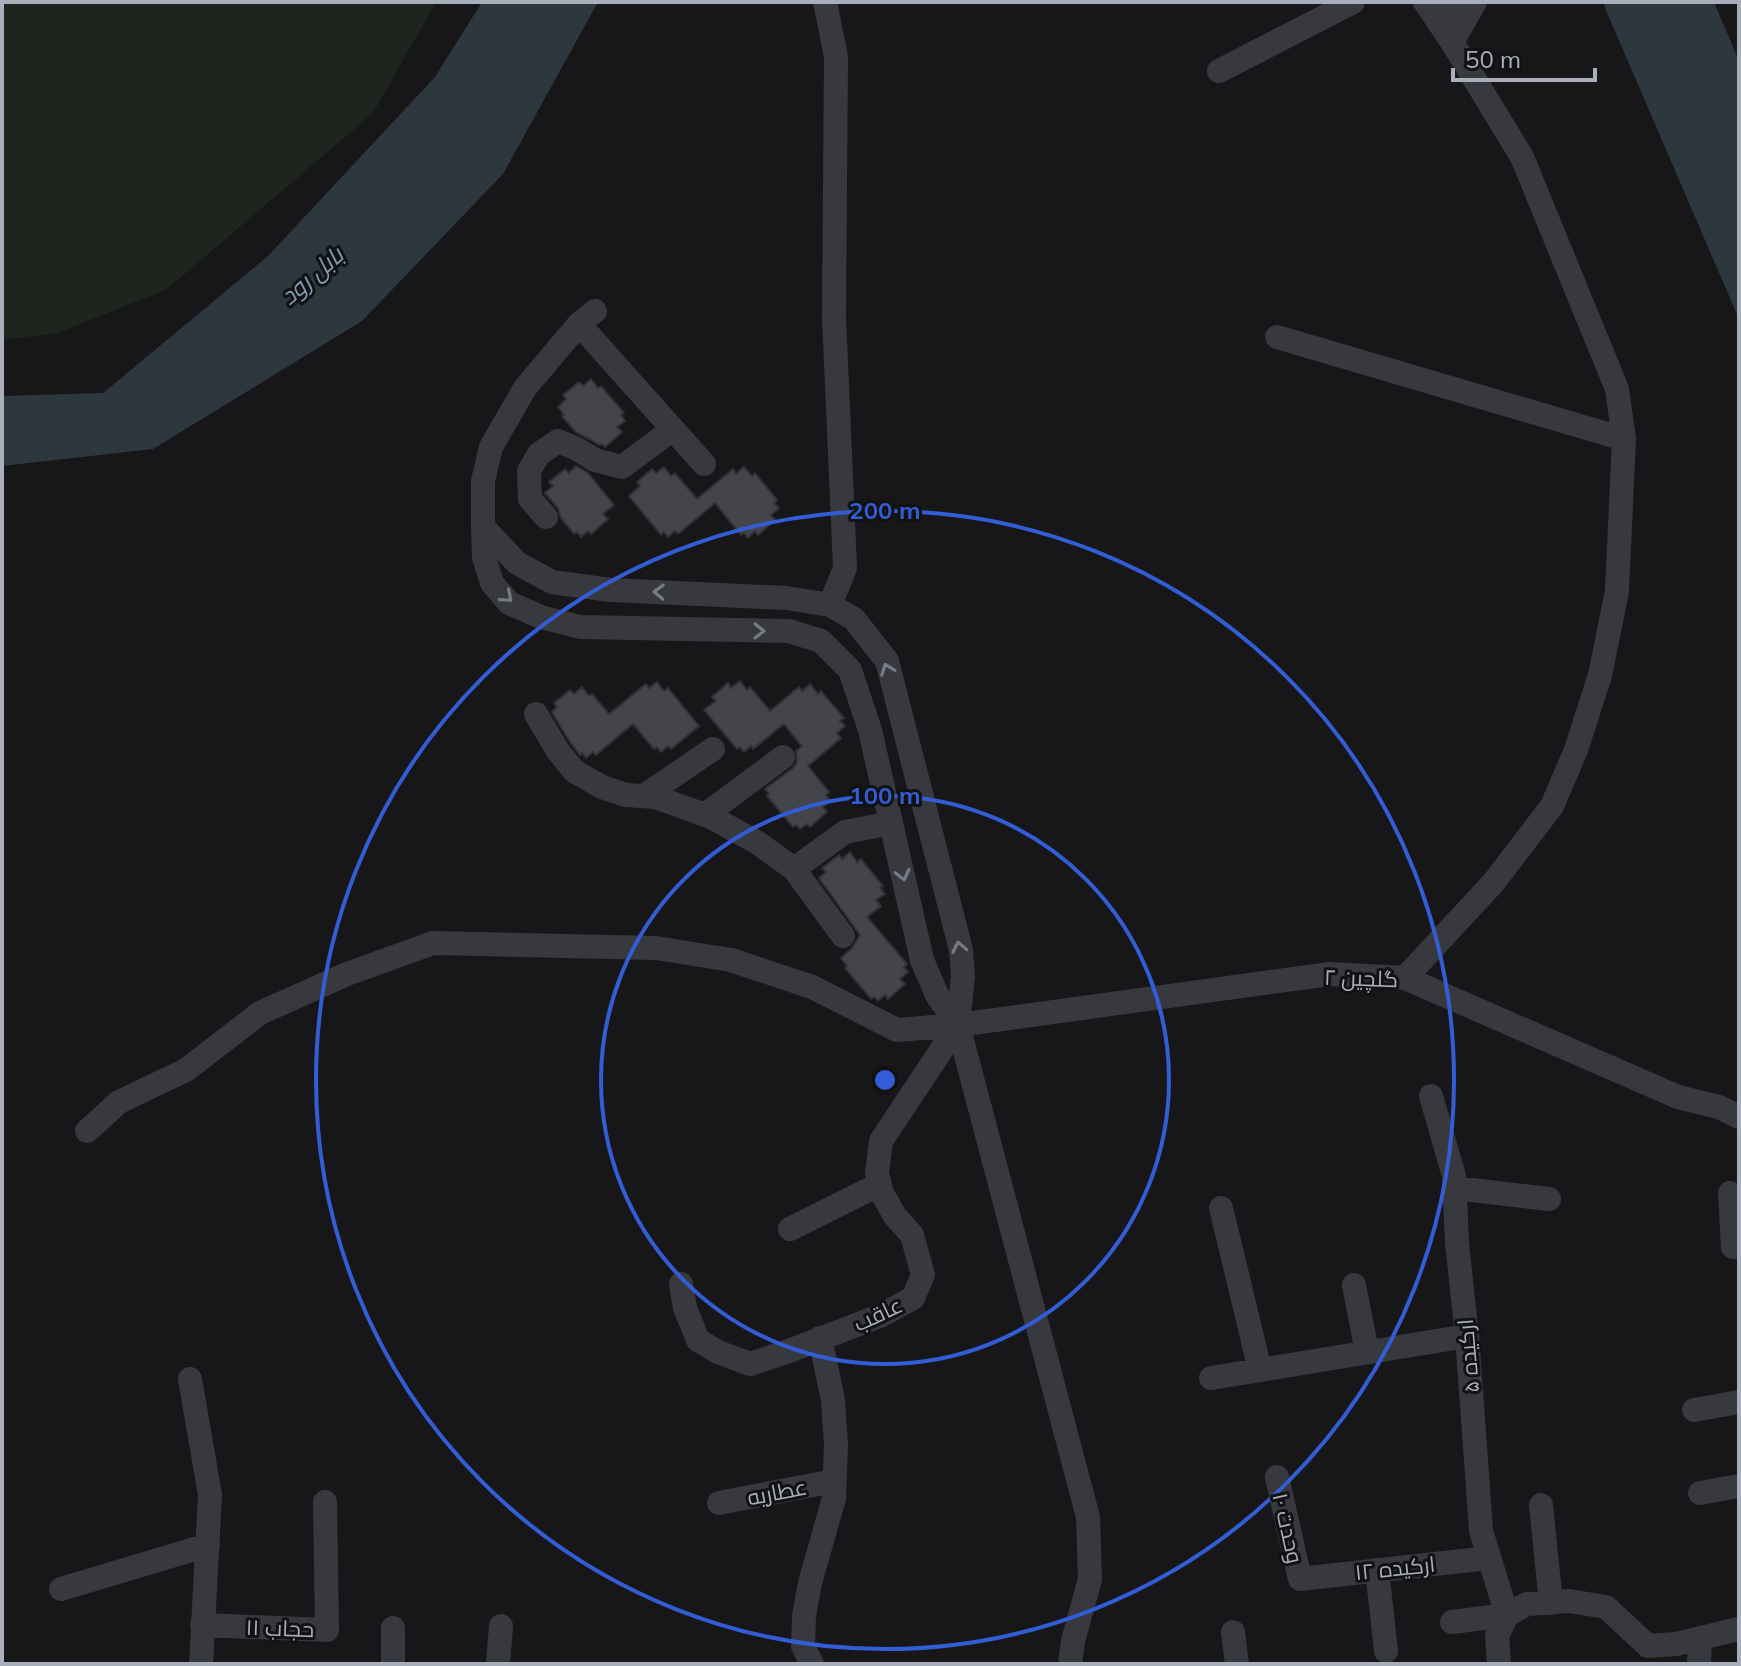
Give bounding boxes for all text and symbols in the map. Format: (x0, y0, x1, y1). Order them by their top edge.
scale bar (1453, 32, 1595, 82)
text: 50 m (1465, 44, 1521, 74)
water label: بابل رود (274, 239, 350, 311)
text: 200 m (849, 495, 921, 525)
one-way arrow (652, 584, 665, 601)
one-way arrow (497, 587, 512, 602)
one-way arrow (753, 622, 766, 640)
one-way arrow (880, 663, 897, 677)
text: 100 m (849, 780, 921, 810)
one-way arrow (894, 868, 911, 882)
one-way arrow (952, 941, 969, 954)
street label: گلچین ۲ (1323, 963, 1399, 994)
centre of rings (871, 1066, 899, 1094)
street label: عاقب (849, 1291, 907, 1337)
street label: ارکیده ۵ (1451, 1318, 1485, 1394)
street label: عطاریه (745, 1472, 809, 1512)
street label: وحدت ۱۰ (1266, 1490, 1310, 1566)
street label: ارکیده ۱۲ (1353, 1550, 1437, 1586)
street label: حجاب ۱۱ (245, 1613, 315, 1643)

